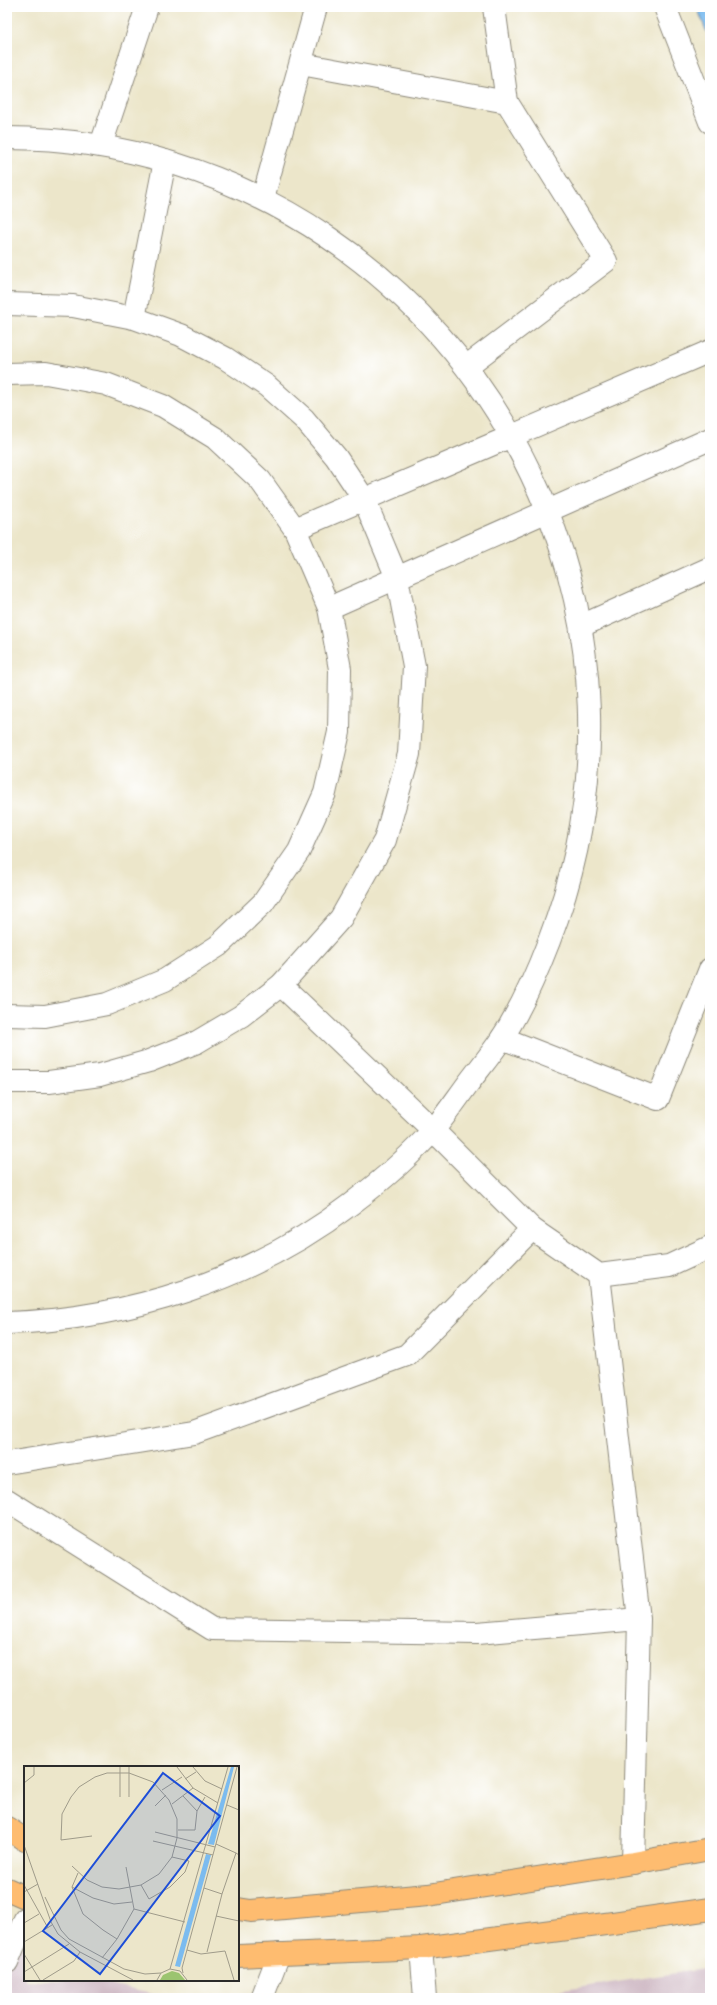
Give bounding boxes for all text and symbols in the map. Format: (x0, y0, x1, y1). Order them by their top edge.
inset map (24, 1766, 239, 1981)

